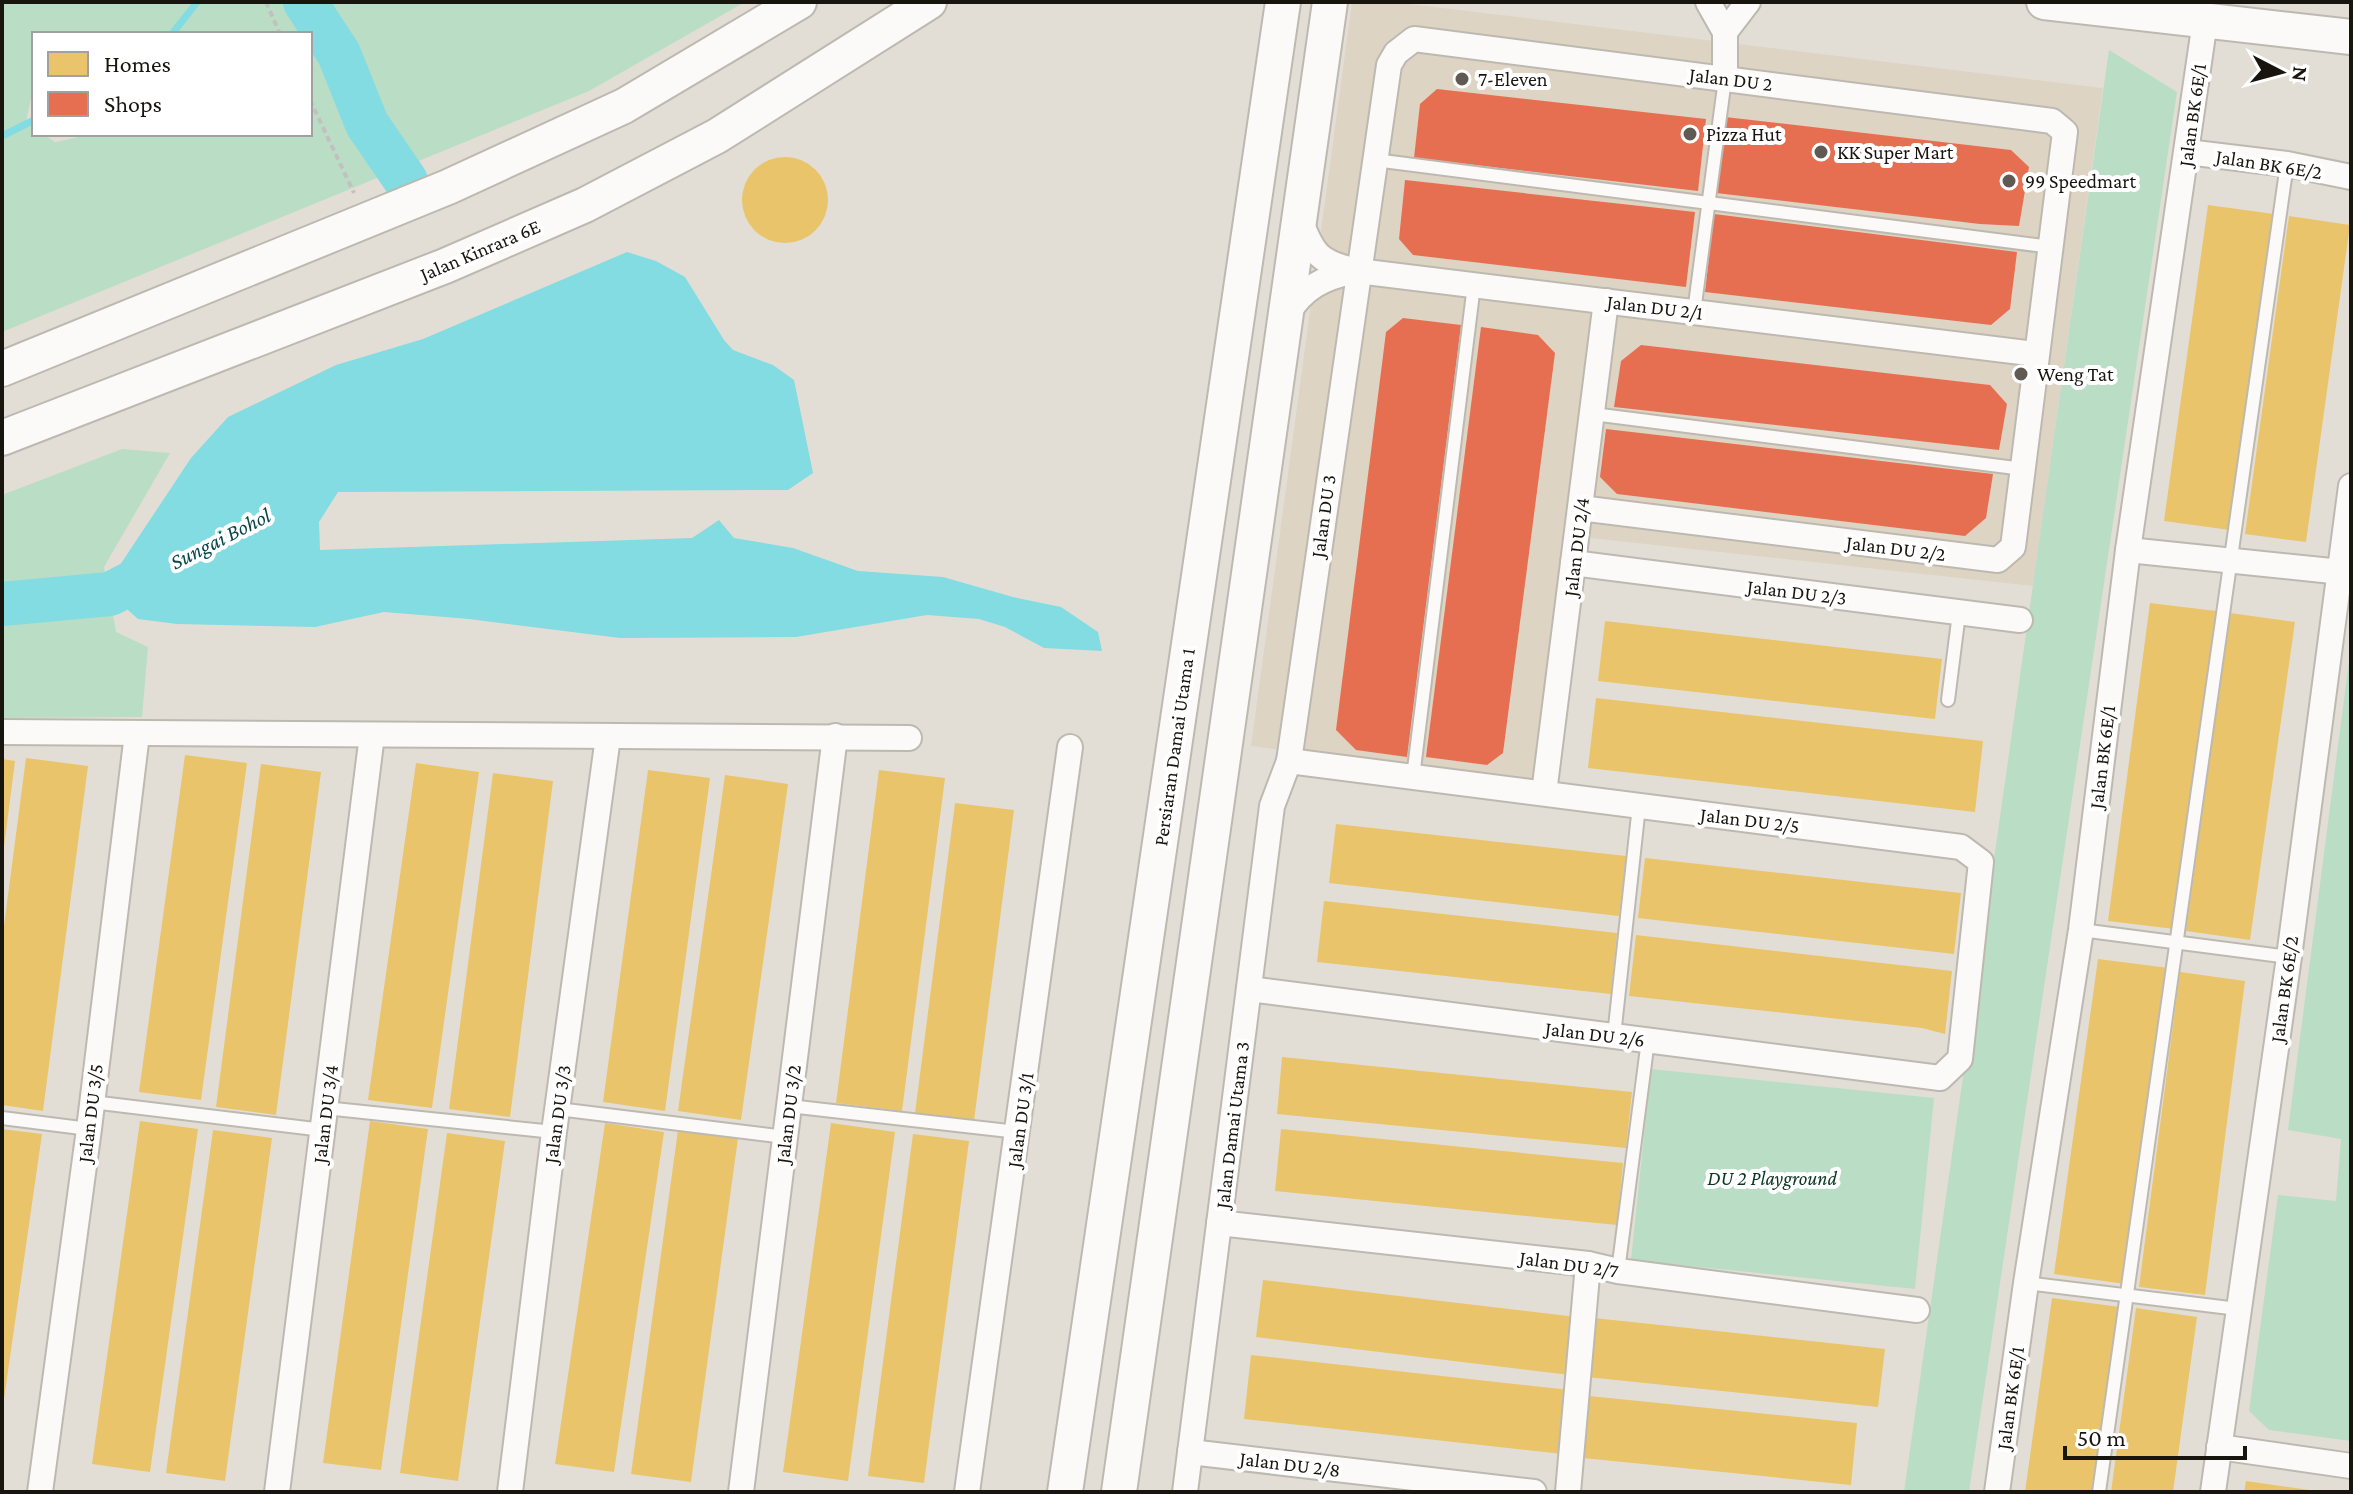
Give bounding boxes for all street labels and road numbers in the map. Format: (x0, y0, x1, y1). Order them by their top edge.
street label: Jalan BK 6E/1 (2174, 62, 2211, 170)
street label: Jalan DU 2 (1686, 63, 1774, 96)
street label: Jalan BK 6E/2 (2212, 144, 2324, 184)
street label: Jalan Kinrara 6E (415, 215, 544, 287)
street label: Jalan DU 2/1 (1604, 290, 1704, 325)
street label: Jalan DU 3 (1306, 473, 1341, 561)
street label: Jalan DU 2/4 (1559, 496, 1594, 600)
street label: Jalan DU 2/2 (1843, 531, 1947, 566)
street label: Jalan DU 2/3 (1744, 575, 1848, 610)
street label: Persiaran Damai Utama 1 (1149, 647, 1199, 847)
street label: Jalan BK 6E/1 (2085, 704, 2120, 812)
street label: Jalan DU 2/5 (1697, 803, 1801, 838)
street label: Jalan BK 6E/2 (2265, 934, 2303, 1046)
street label: Jalan DU 2/6 (1542, 1017, 1646, 1052)
street label: Jalan Damai Utama 3 (1211, 1040, 1254, 1212)
street label: Jalan DU 3/5 (73, 1062, 108, 1166)
street label: Jalan DU 3/4 (308, 1063, 343, 1167)
street label: Jalan DU 3/3 (539, 1063, 576, 1167)
street label: Jalan DU 3/2 (771, 1063, 806, 1167)
street label: Jalan DU 3/1 (1002, 1071, 1039, 1171)
street label: Jalan DU 2/7 (1516, 1246, 1620, 1283)
street label: Jalan BK 6E/1 (1992, 1345, 2029, 1453)
street label: Jalan DU 2/8 (1236, 1447, 1342, 1482)

